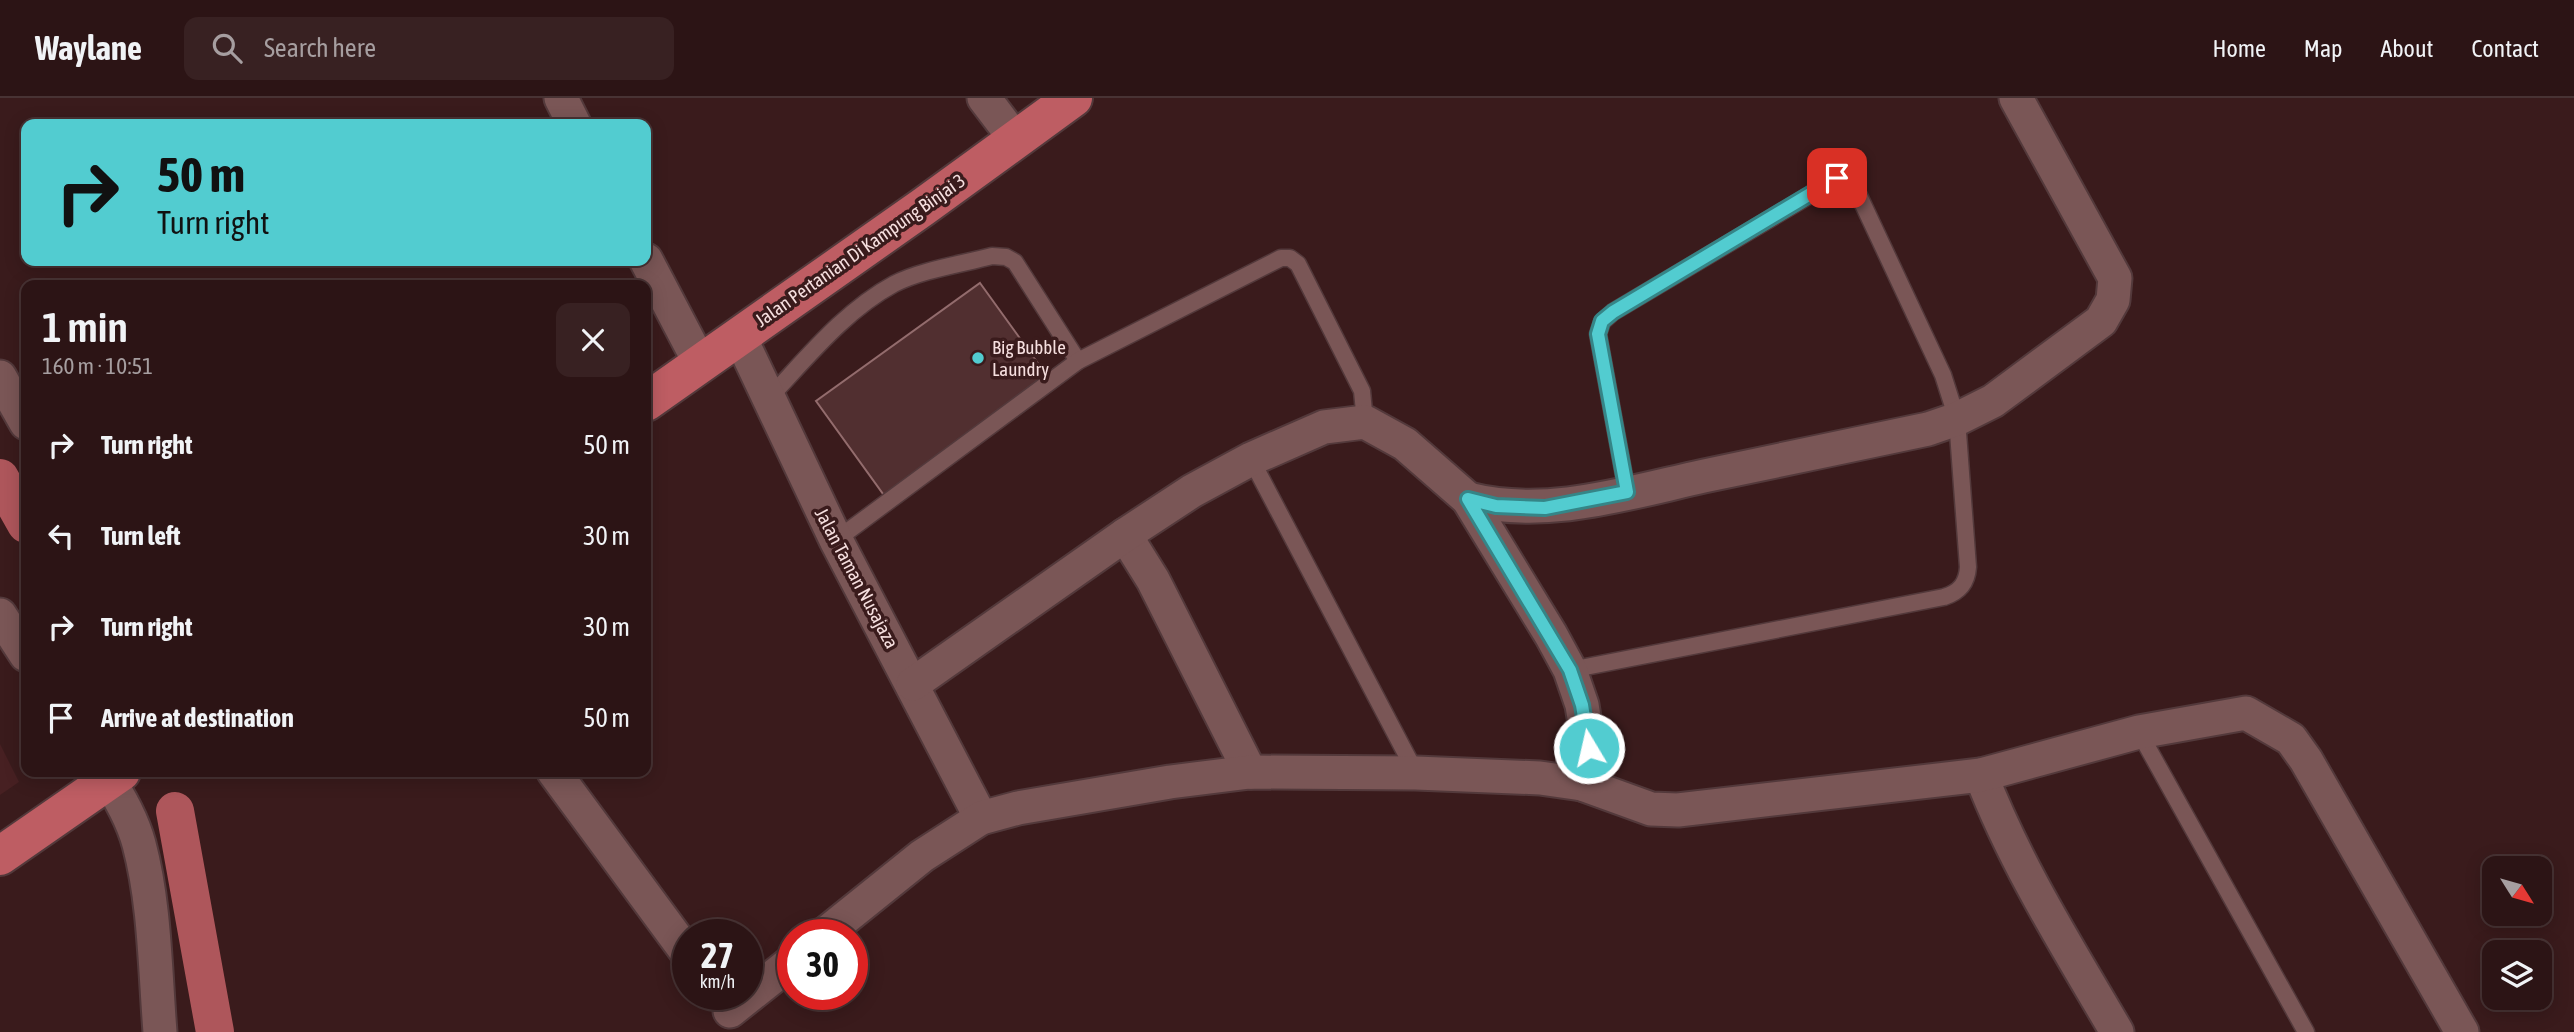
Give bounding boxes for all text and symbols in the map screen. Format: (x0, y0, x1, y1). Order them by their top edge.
search box (184, 17, 674, 80)
text: Waylane (35, 29, 142, 67)
icon: search (208, 29, 246, 67)
text: Search here (264, 33, 376, 63)
text: Home (2212, 35, 2266, 62)
text: Map (2304, 35, 2342, 62)
text: About (2380, 35, 2433, 62)
text: Contact (2471, 35, 2539, 62)
text: 50 m (157, 146, 245, 202)
icon: right (42, 147, 133, 238)
pin (1807, 148, 1867, 208)
icon: arrive (1818, 159, 1856, 197)
street label: Jalan Pertanian Di Kampung Binjai 3 (751, 169, 969, 331)
text: Turn right (157, 204, 270, 241)
text: 1 min (42, 303, 128, 351)
button: close (556, 303, 630, 377)
place label: Big Bubble Laundry (992, 336, 1066, 380)
marker: Big Bubble Laundry (970, 350, 986, 366)
text: 160 m · 10:51 (42, 353, 153, 379)
icon: right (42, 426, 80, 464)
text: Turn right (101, 430, 192, 460)
text: 50 m (583, 430, 630, 460)
street label: Jalan Taman Nusajaza (811, 504, 903, 652)
icon: left (42, 517, 80, 555)
text: Turn left (101, 521, 181, 551)
text: 30 m (583, 521, 630, 551)
icon: right (42, 608, 80, 646)
text: Turn right (101, 612, 192, 642)
text: 30 m (583, 612, 630, 642)
icon: arrive (42, 699, 80, 737)
text: Arrive at destination (101, 703, 294, 733)
text: 50 m (583, 703, 630, 733)
position arrow (1552, 711, 1626, 785)
north arrow (2482, 856, 2552, 926)
map controls (2482, 856, 2552, 1010)
speed limit sign: 30 (777, 919, 868, 1010)
text: 27 (701, 935, 734, 975)
button: layers (2482, 940, 2552, 1010)
text: km/h (700, 971, 735, 992)

